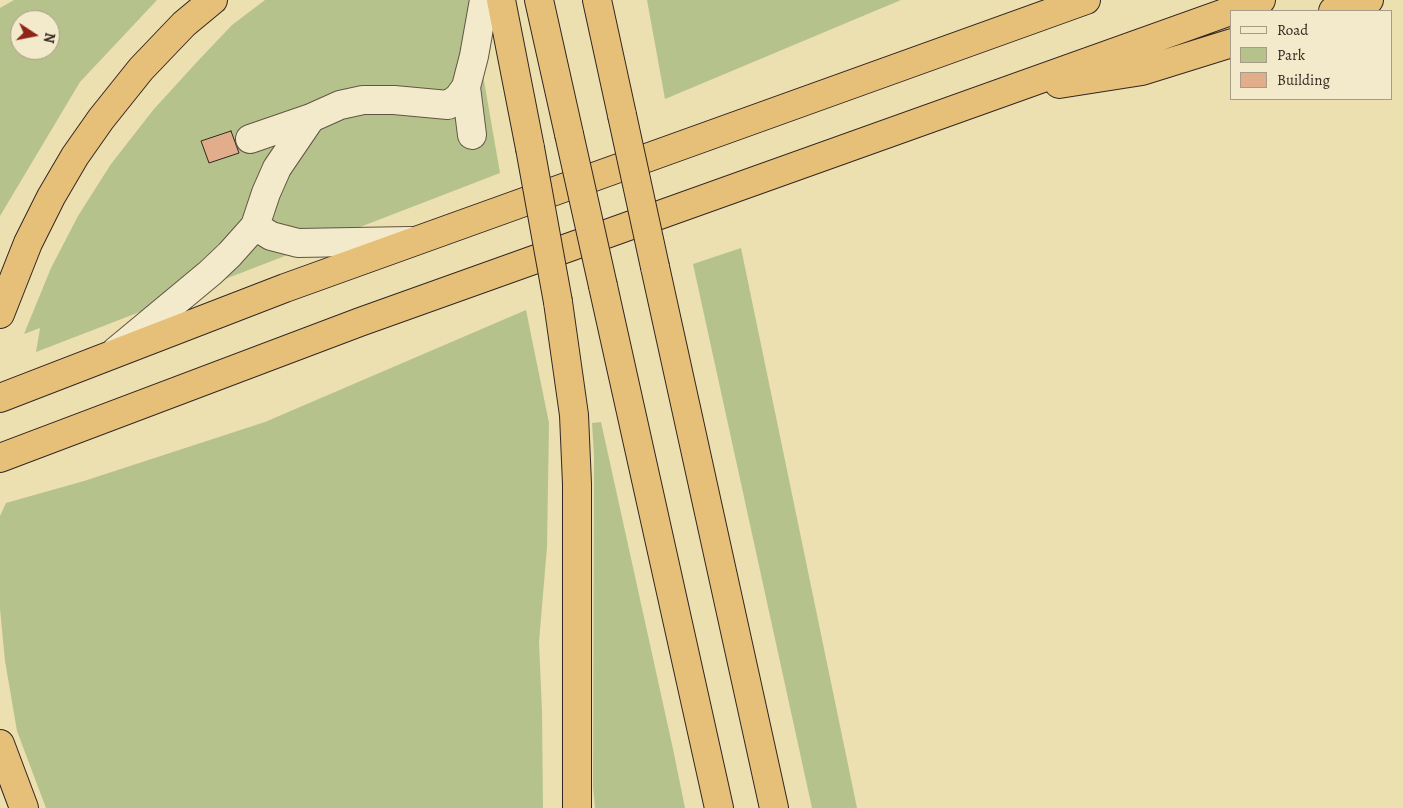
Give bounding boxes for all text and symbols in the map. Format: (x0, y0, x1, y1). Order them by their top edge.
north arrow (10, 10, 60, 60)
legend (1230, 10, 1393, 100)
text: Road (1277, 20, 1308, 40)
text: N (39, 31, 60, 45)
text: Park (1277, 45, 1305, 65)
text: Building (1277, 70, 1330, 90)

